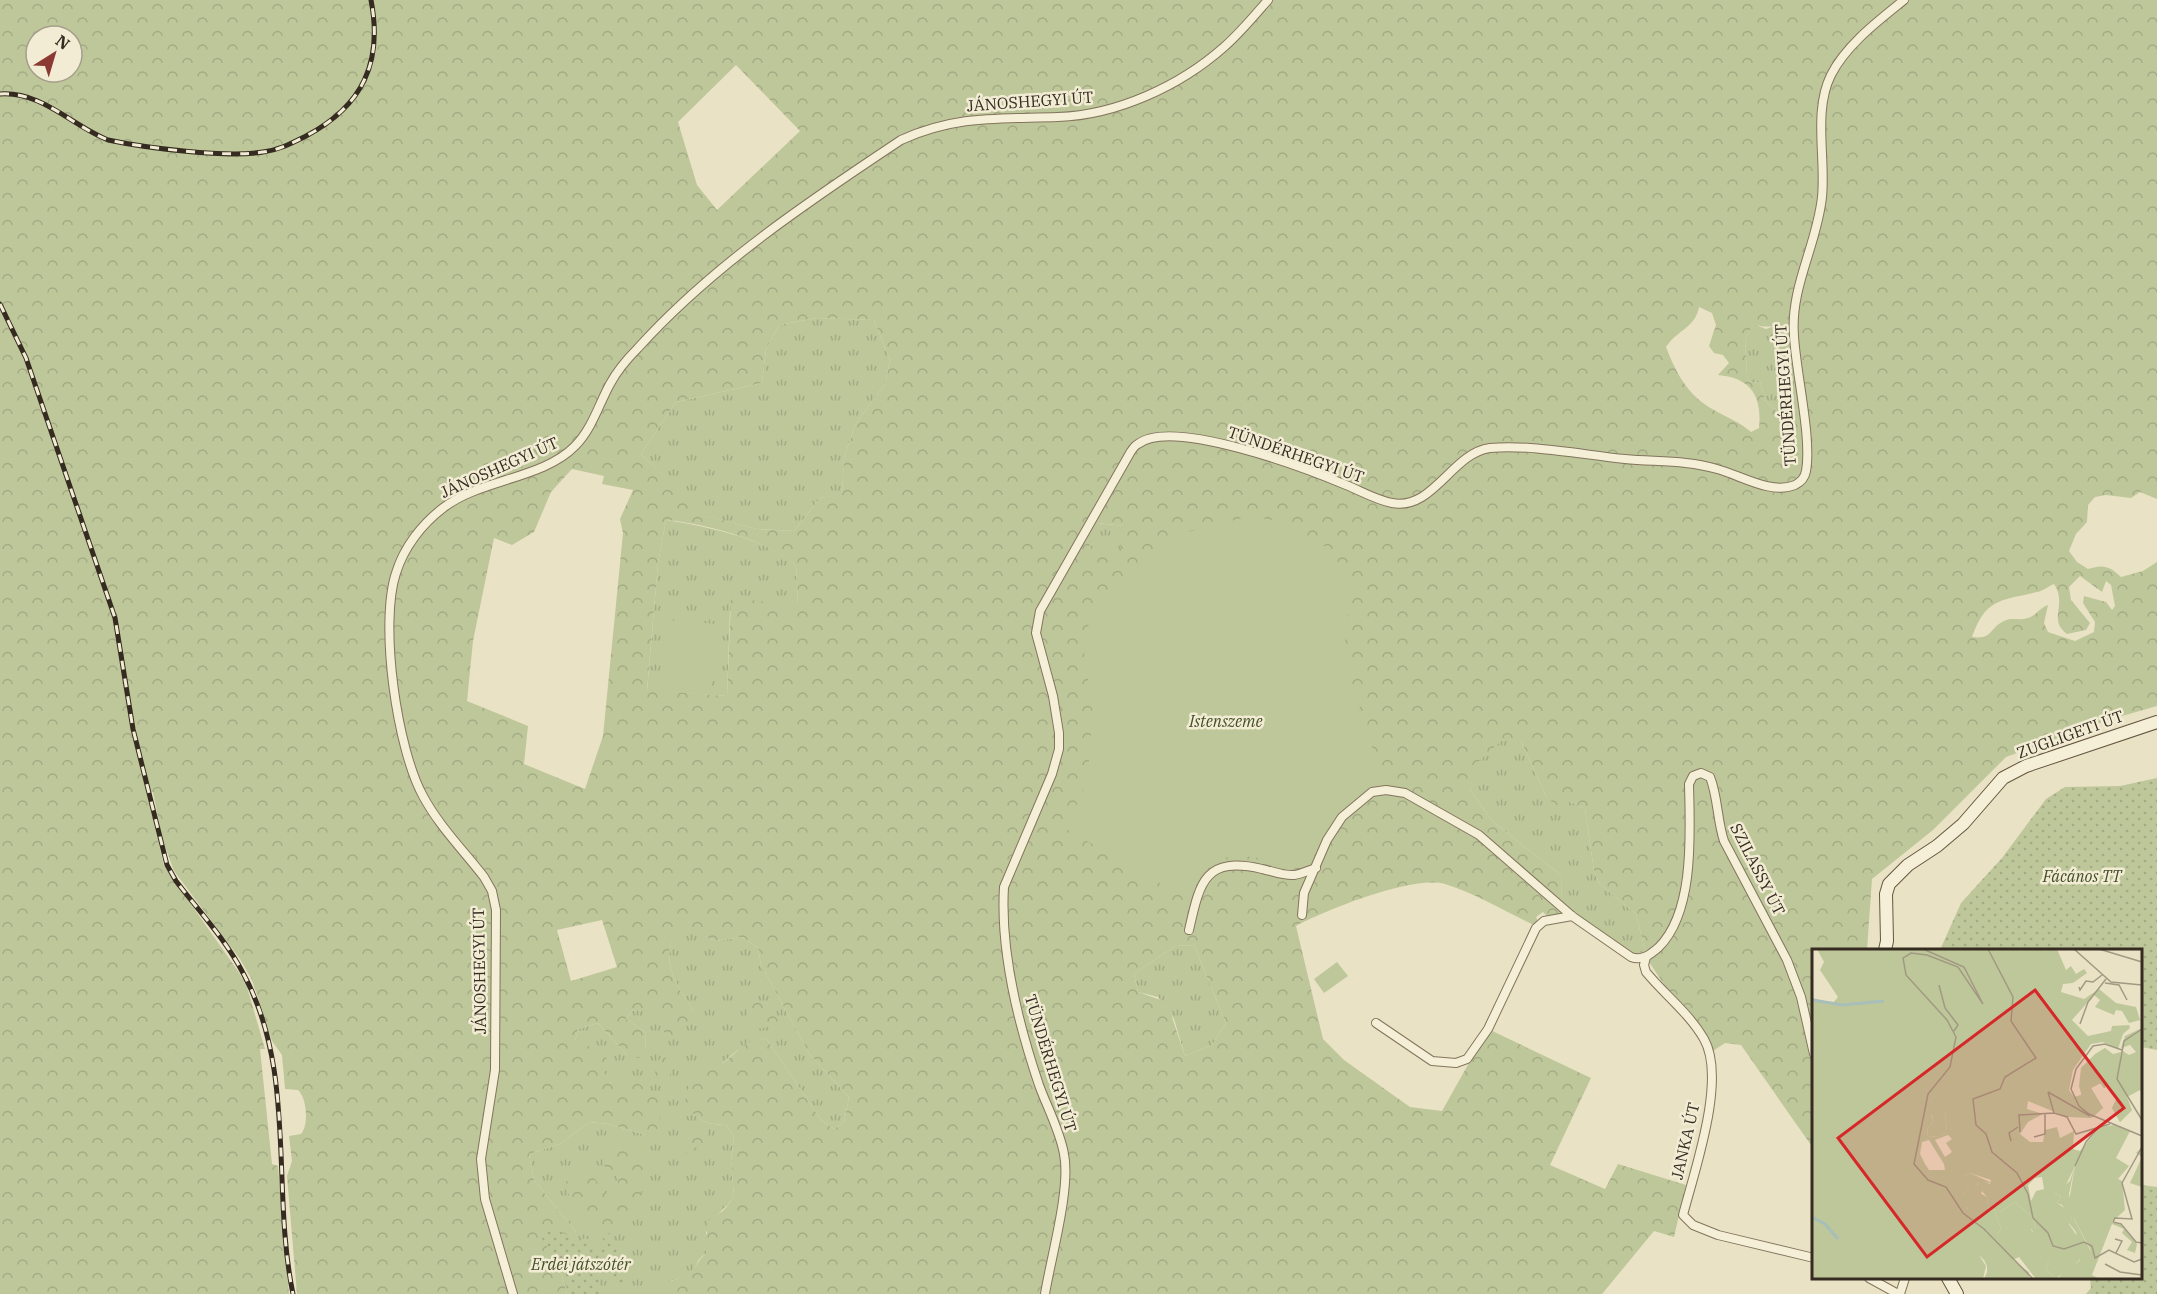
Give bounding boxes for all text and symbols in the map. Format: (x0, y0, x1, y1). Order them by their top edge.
north arrow (24, 24, 84, 84)
text: N (52, 30, 74, 54)
street label: JÁNOSHEGYI ÚT (966, 86, 1094, 115)
street label: TÜNDÉRHEGYI ÚT (1769, 323, 1800, 467)
street label: TÜNDÉRHEGYI ÚT (1225, 420, 1367, 487)
street label: JÁNOSHEGYI ÚT (437, 431, 561, 502)
street label: ZUGLIGETI ÚT (2014, 704, 2126, 763)
park label: Istenszeme (1188, 711, 1263, 731)
street label: SZILASSY ÚT (1726, 819, 1791, 918)
park label: Fácános TT (2042, 866, 2123, 886)
street label: JÁNOSHEGYI ÚT (467, 907, 490, 1035)
inset map (1812, 949, 2142, 1279)
street label: TÜNDÉRHEGYI ÚT (1021, 992, 1082, 1134)
street label: JANKA ÚT (1665, 1100, 1704, 1182)
park label: Erdei játszótér (530, 1254, 632, 1274)

